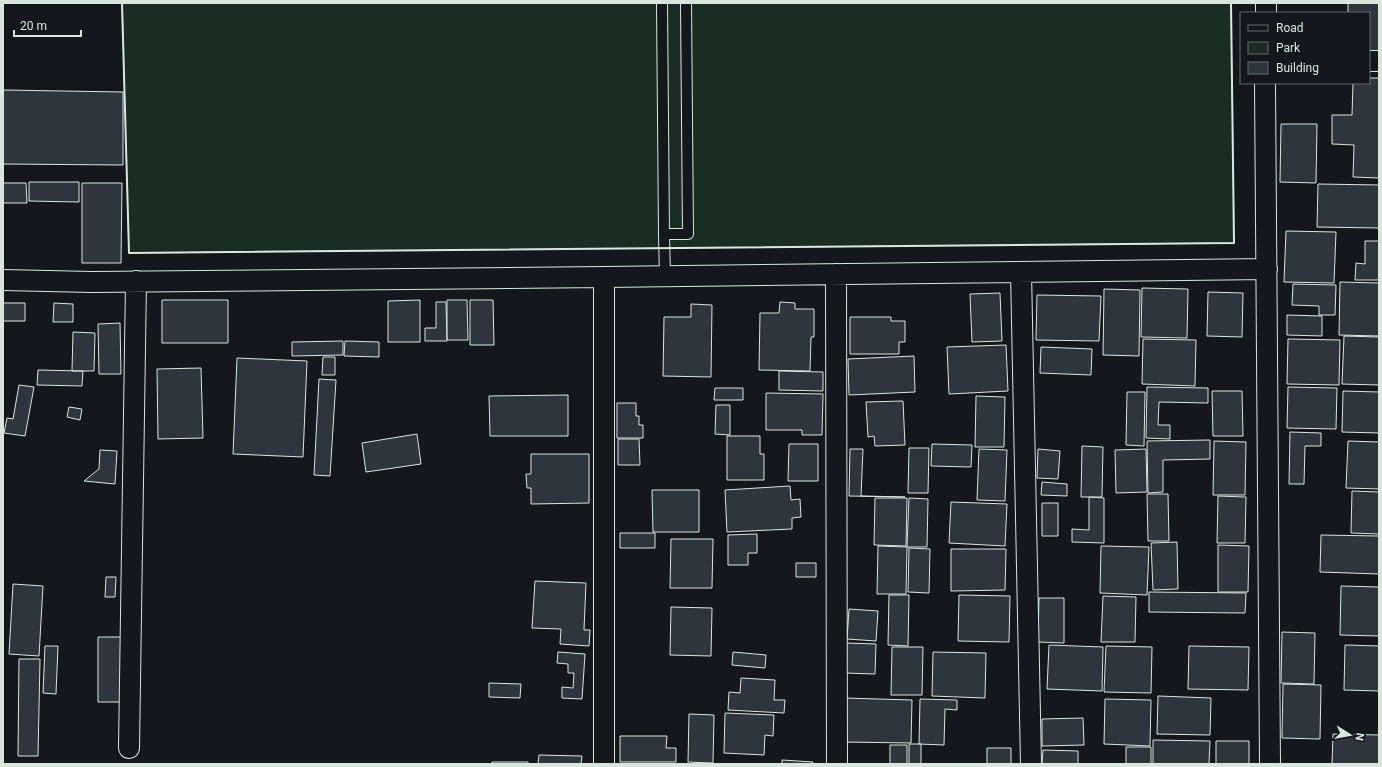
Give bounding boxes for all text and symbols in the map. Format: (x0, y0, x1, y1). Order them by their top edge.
scale bar (14, 12, 81, 38)
legend (1240, 12, 1370, 84)
text: 20 m (20, 19, 47, 33)
text: Road (1276, 21, 1304, 35)
text: Park (1276, 41, 1301, 55)
text: Building (1276, 61, 1319, 75)
north arrow (1330, 715, 1370, 755)
text: N (1352, 732, 1366, 742)

